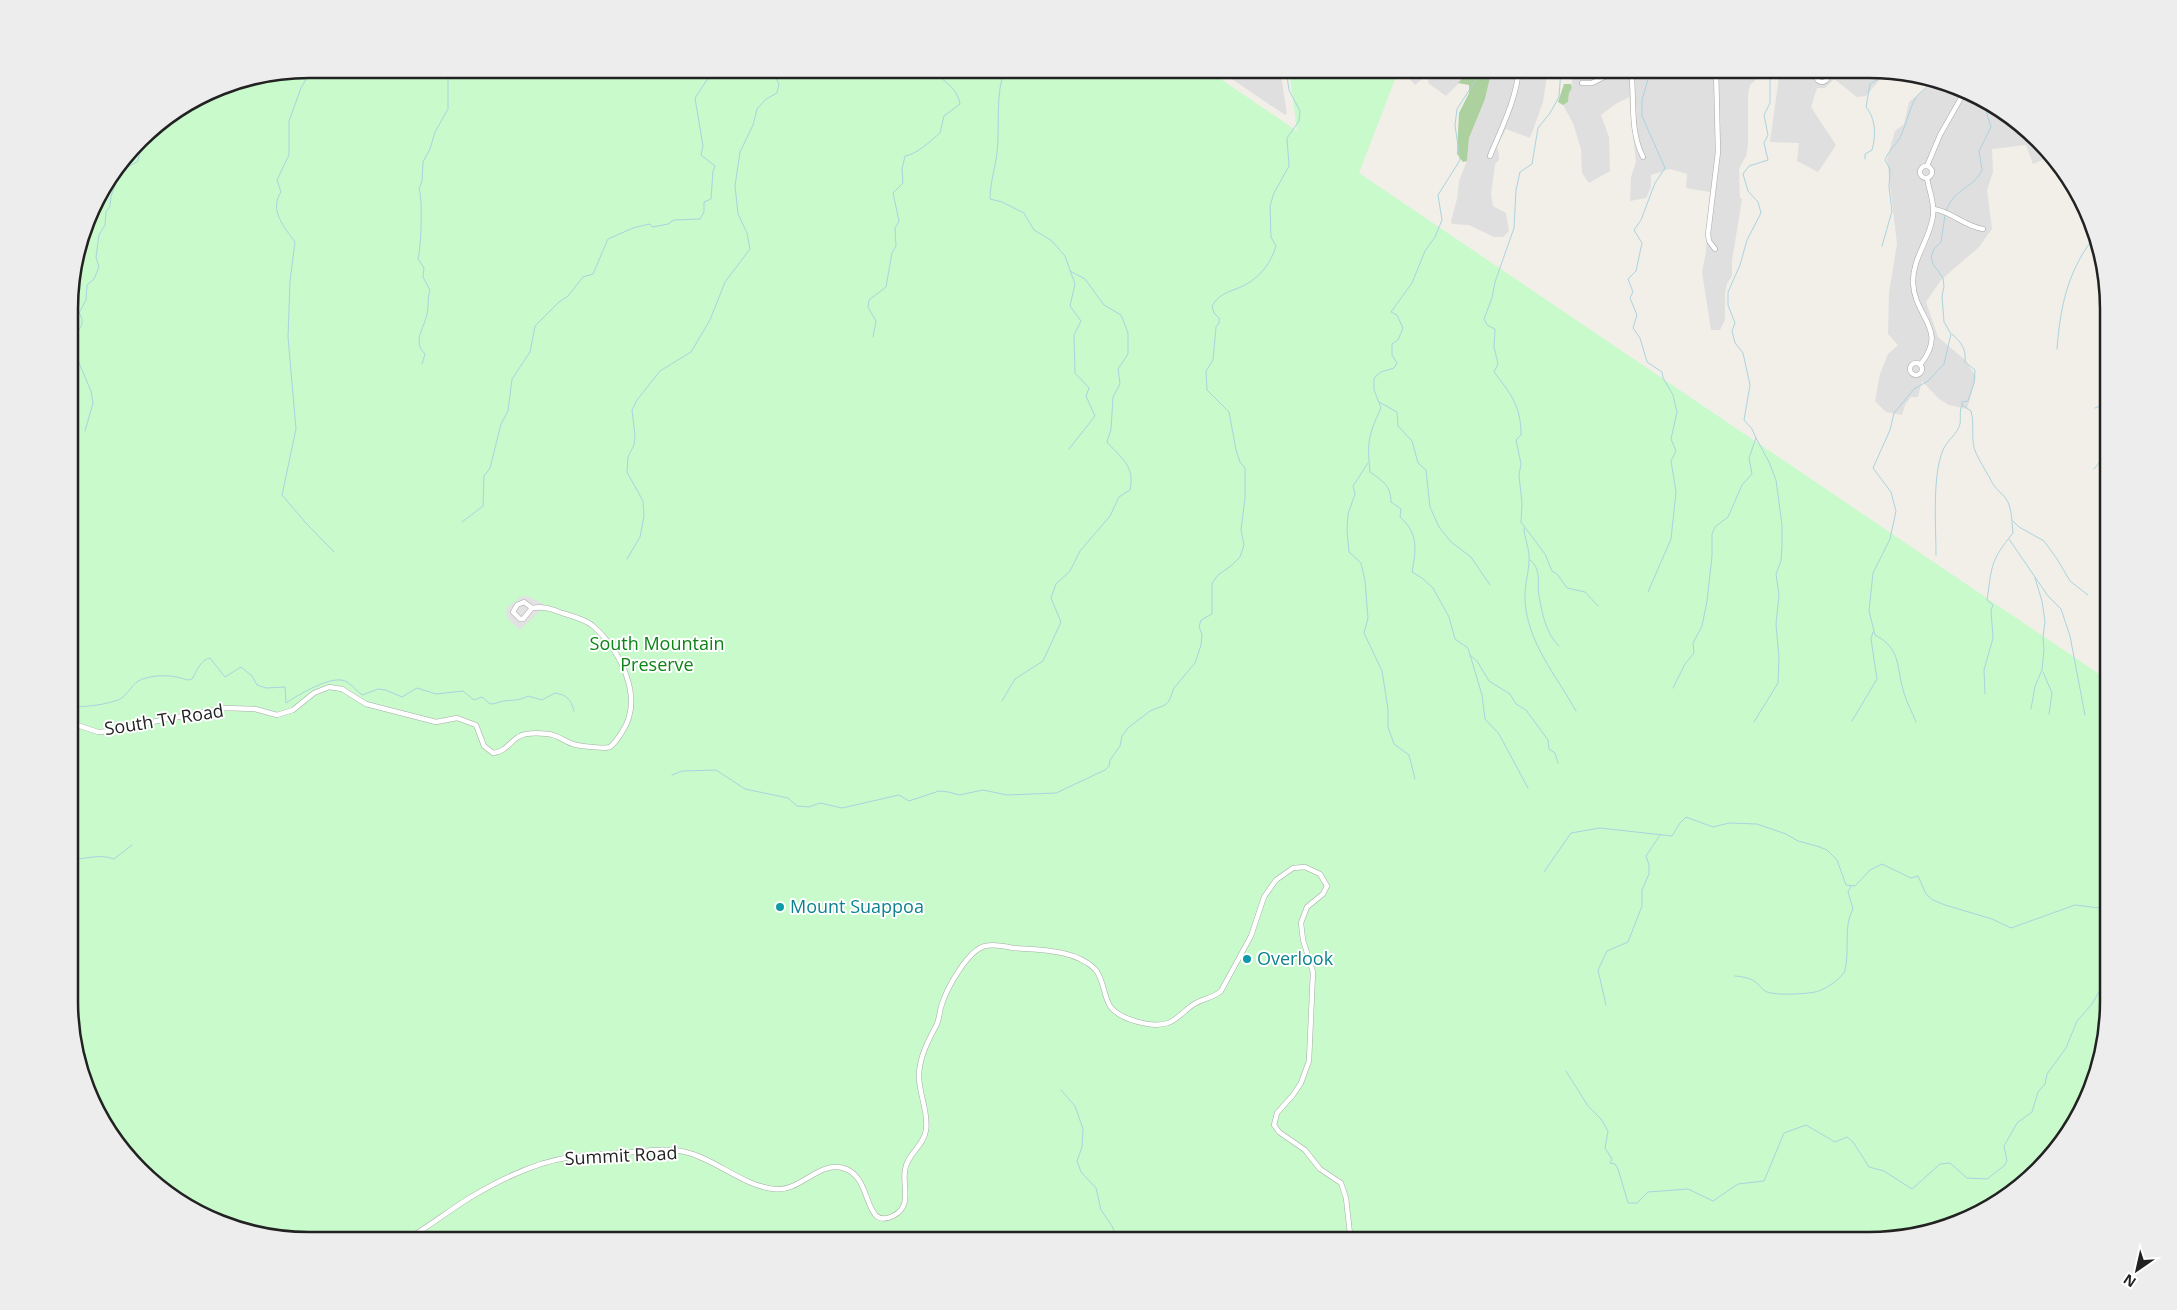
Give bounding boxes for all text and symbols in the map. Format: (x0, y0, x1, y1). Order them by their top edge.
park label: South Mountain Preserve (590, 631, 724, 676)
street label: South Tv Road (103, 698, 225, 740)
place label: Mount Suappoa (790, 894, 924, 918)
marker: Mount Suappoa (774, 901, 786, 913)
place label: Overlook (1257, 946, 1334, 970)
marker: Overlook (1241, 953, 1253, 965)
street label: Summit Road (564, 1140, 678, 1170)
north arrow (2112, 1245, 2162, 1295)
text: N (2119, 1270, 2139, 1292)

